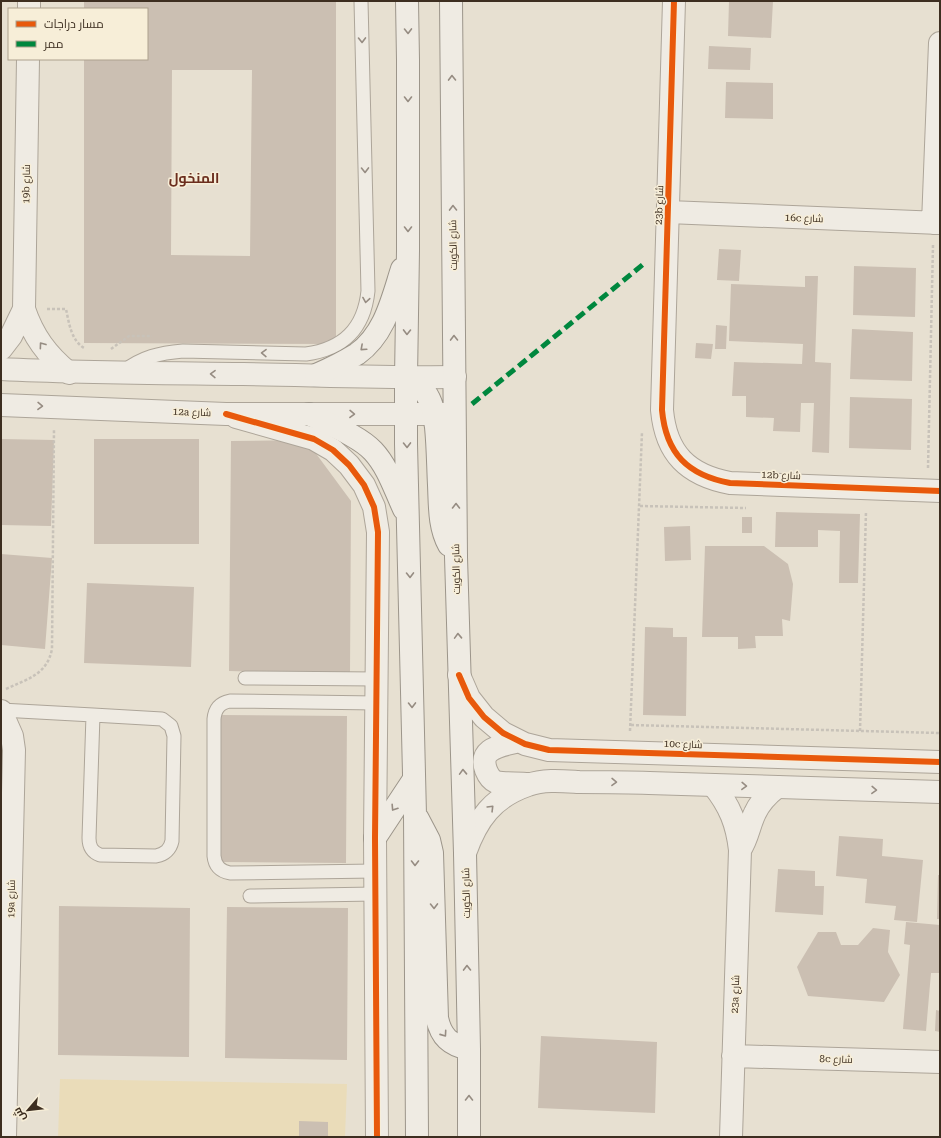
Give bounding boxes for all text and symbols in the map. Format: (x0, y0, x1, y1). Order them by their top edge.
legend (8, 8, 148, 60)
text: مسار دراجات (44, 17, 104, 31)
one-way arrow (404, 28, 412, 34)
text: ممر (43, 37, 63, 51)
one-way arrow (358, 37, 366, 43)
one-way arrow (448, 75, 456, 81)
one-way arrow (404, 96, 412, 102)
street label: 19b شارع (20, 164, 33, 204)
one-way arrow (361, 167, 369, 173)
district label: المنخول (169, 170, 219, 187)
street label: 23b شارع (653, 185, 666, 225)
one-way arrow (449, 205, 457, 211)
street label: 16c شارع (784, 212, 824, 225)
street label: شارع الكويت (447, 220, 460, 270)
one-way arrow (404, 226, 412, 232)
one-way arrow (362, 297, 371, 303)
one-way arrow (403, 329, 411, 335)
one-way arrow (450, 335, 458, 341)
one-way arrow (40, 343, 47, 350)
one-way arrow (360, 344, 368, 351)
one-way arrow (261, 348, 267, 357)
one-way arrow (210, 370, 216, 378)
one-way arrow (37, 402, 43, 410)
street label: 12a شارع (173, 406, 211, 419)
one-way arrow (349, 410, 355, 418)
one-way arrow (402, 442, 411, 448)
street label: 12b شارع (761, 469, 801, 482)
one-way arrow (452, 503, 460, 509)
street label: شارع الكويت (450, 544, 463, 594)
one-way arrow (406, 572, 414, 578)
one-way arrow (454, 633, 462, 639)
one-way arrow (408, 702, 416, 708)
street label: 10c شارع (663, 738, 703, 751)
one-way arrow (458, 769, 467, 775)
one-way arrow (611, 778, 617, 786)
one-way arrow (741, 782, 747, 790)
one-way arrow (871, 786, 877, 794)
one-way arrow (392, 804, 399, 811)
one-way arrow (486, 805, 494, 813)
one-way arrow (411, 860, 419, 866)
street label: شارع الكويت (460, 868, 473, 918)
street label: 19a شارع (5, 880, 18, 918)
one-way arrow (430, 903, 438, 909)
one-way arrow (463, 965, 471, 971)
street label: 23a شارع (729, 975, 742, 1013)
one-way arrow (439, 1030, 447, 1037)
street label: 8c شارع (819, 1053, 853, 1066)
north arrow (8, 1090, 48, 1130)
one-way arrow (465, 1095, 473, 1101)
text: ش (11, 1105, 29, 1124)

